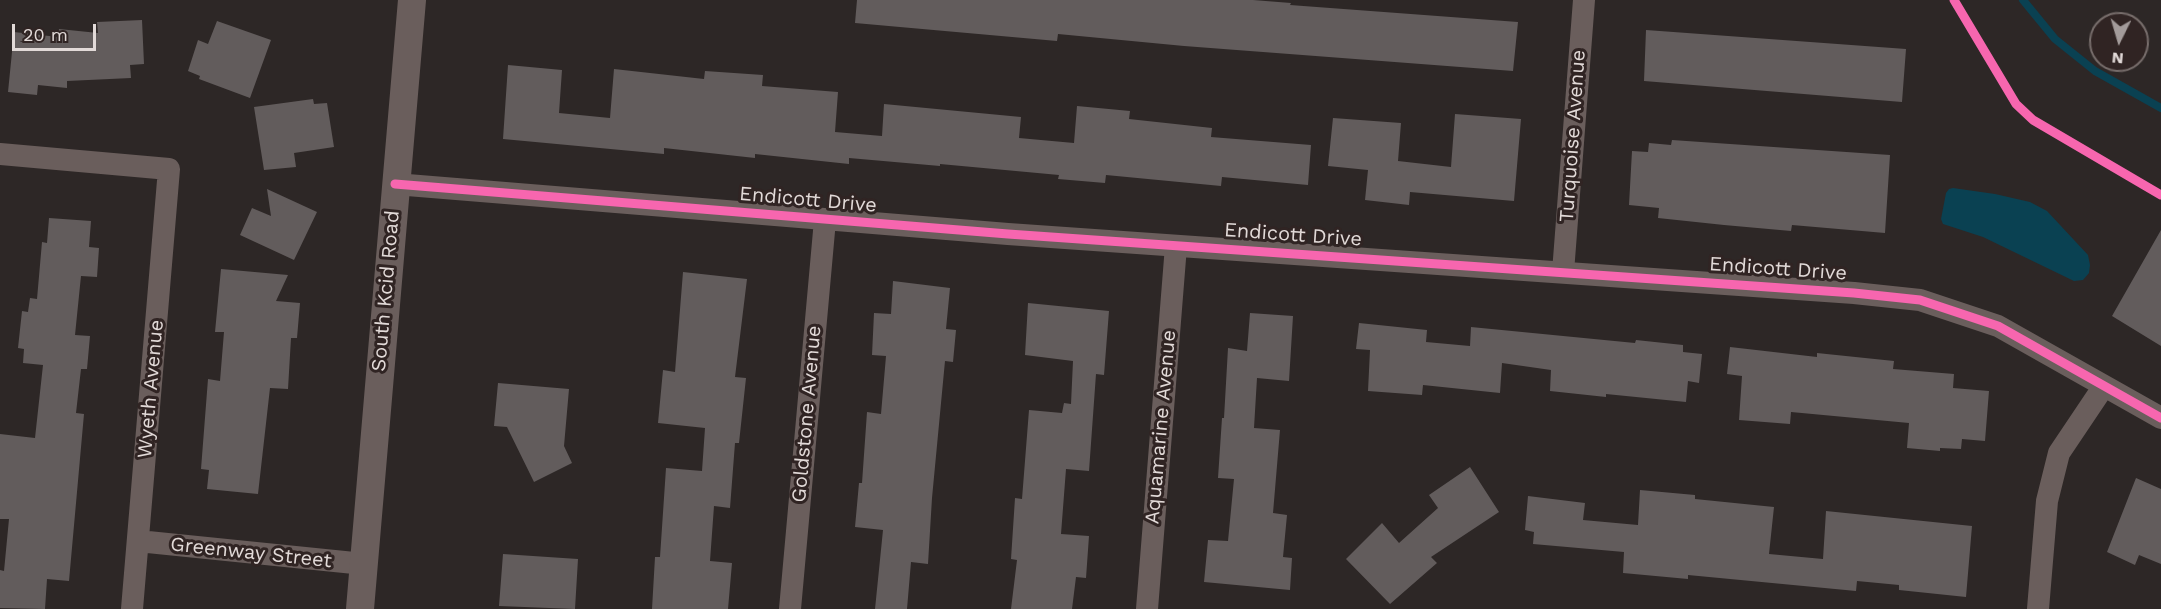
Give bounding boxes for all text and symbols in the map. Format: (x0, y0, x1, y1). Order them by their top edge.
scale bar (15, 12, 99, 50)
north arrow (2089, 12, 2149, 72)
text: 20 m (23, 24, 68, 45)
text: N (2111, 48, 2124, 68)
street label: Turquoise Avenue (1555, 49, 1591, 223)
street label: Endicott Drive (738, 182, 878, 218)
street label: South Kcid Road (367, 209, 405, 373)
street label: Endicott Drive (1223, 218, 1363, 252)
street label: Endicott Drive (1708, 252, 1848, 286)
street label: Wyeth Avenue (133, 319, 169, 459)
street label: Goldstone Avenue (787, 325, 827, 503)
street label: Aquamarine Avenue (1141, 329, 1181, 525)
street label: Greenway Street (169, 533, 333, 573)

